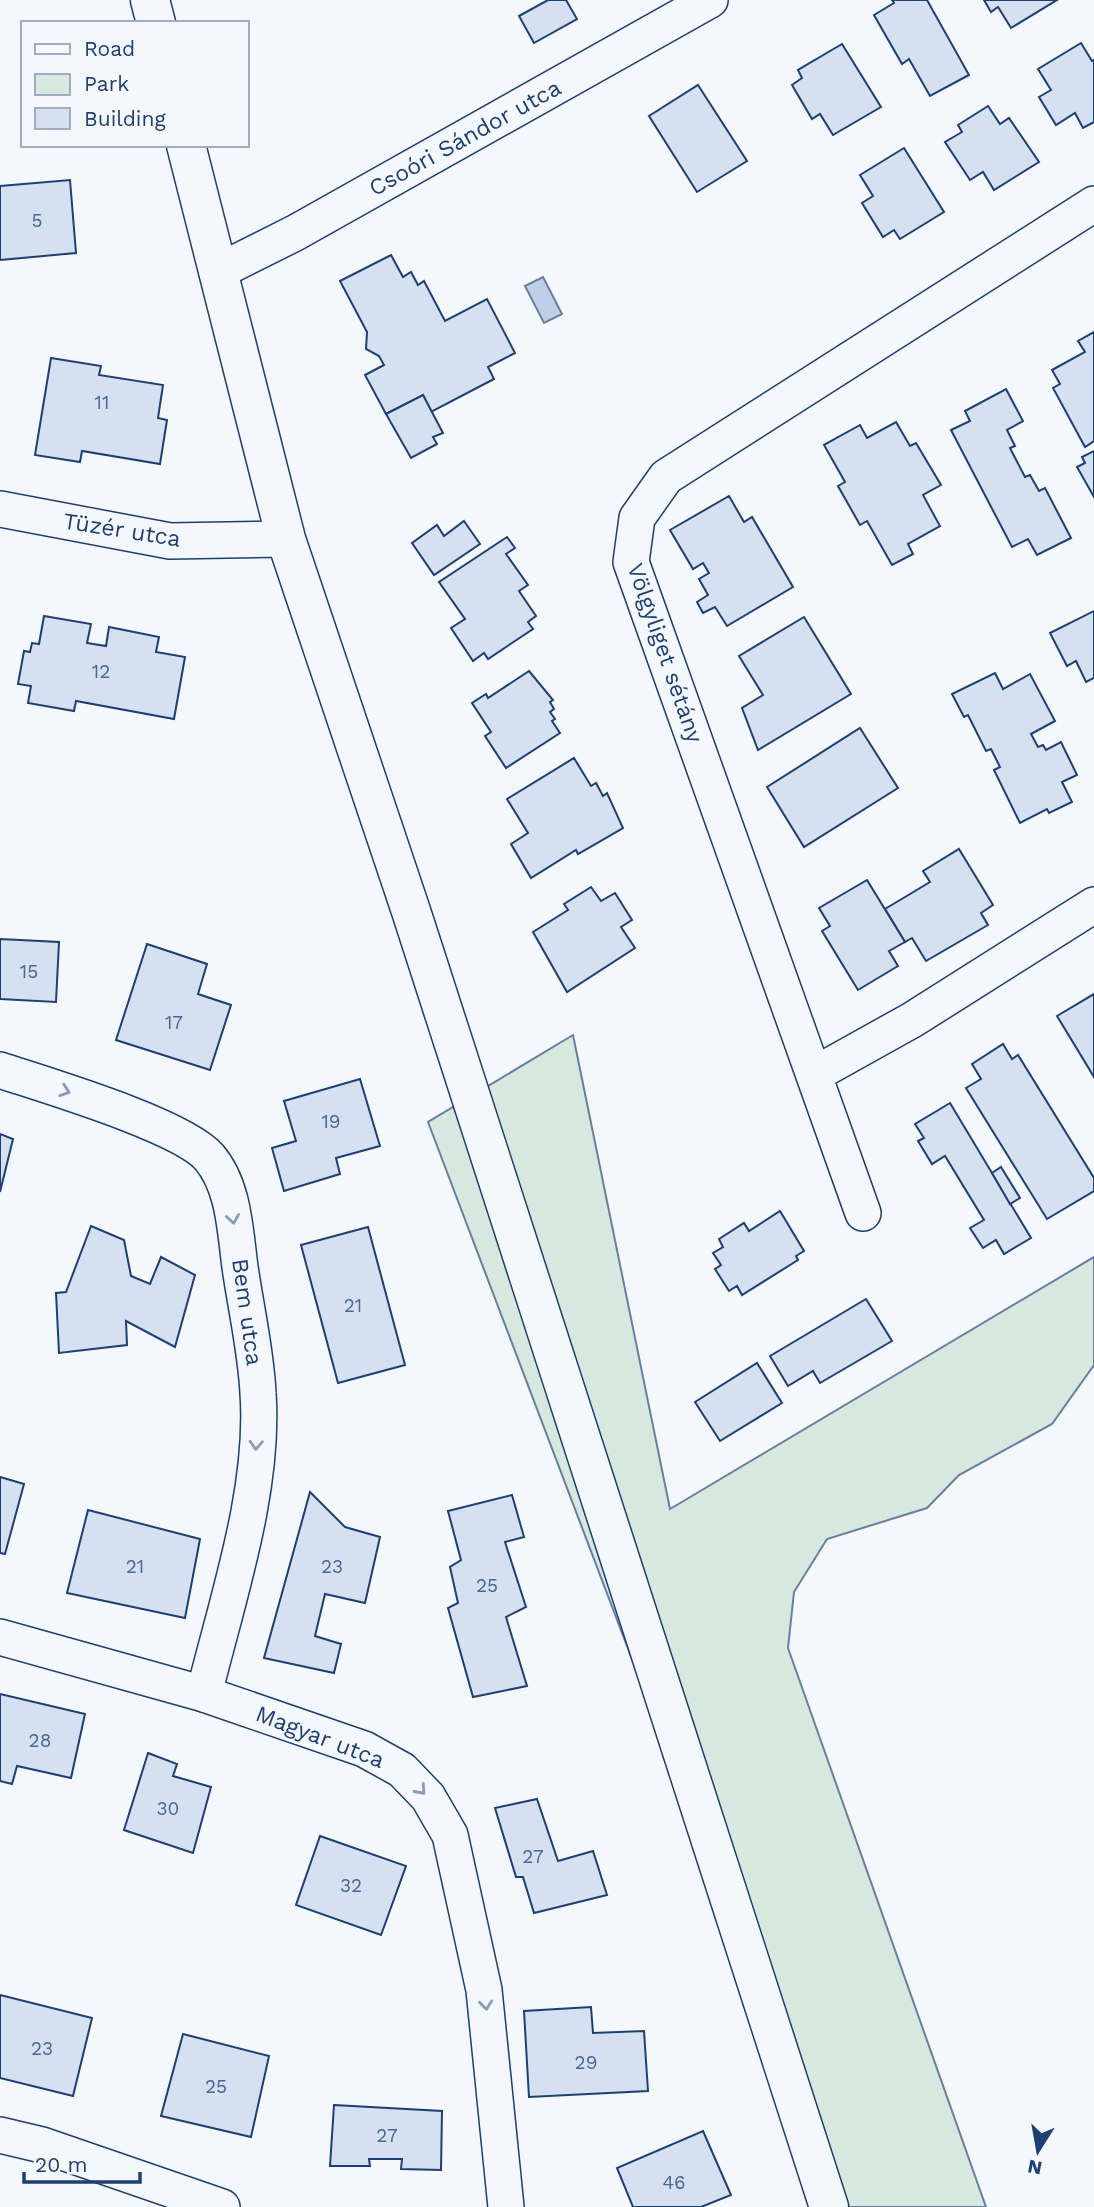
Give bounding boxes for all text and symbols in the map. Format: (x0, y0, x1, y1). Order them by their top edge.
legend (21, 21, 248, 147)
text: Road (84, 36, 135, 61)
text: Park (84, 71, 129, 96)
street label: Csoóri Sándor utca (364, 74, 566, 202)
text: Building (84, 106, 166, 131)
house number: 5 (31, 209, 43, 232)
house number: 11 (95, 391, 109, 414)
street label: Tüzér utca (61, 507, 183, 553)
street label: Völgyliget sétány (622, 560, 708, 746)
house number: 12 (92, 660, 110, 683)
house number: 15 (20, 960, 38, 983)
house number: 17 (165, 1011, 183, 1034)
one-way arrow (58, 1083, 70, 1097)
house number: 19 (321, 1110, 341, 1133)
one-way arrow (225, 1214, 240, 1225)
street label: Bem utca (226, 1257, 268, 1367)
house number: 21 (344, 1294, 362, 1317)
one-way arrow (249, 1440, 264, 1451)
house number: 21 (126, 1555, 144, 1578)
house number: 23 (321, 1555, 343, 1578)
house number: 25 (476, 1574, 498, 1597)
street label: Magyar utca (252, 1700, 388, 1774)
house number: 28 (29, 1729, 51, 1752)
one-way arrow (412, 1782, 425, 1795)
house number: 30 (157, 1797, 179, 1820)
house number: 27 (522, 1845, 544, 1868)
house number: 32 (340, 1874, 362, 1897)
one-way arrow (478, 1999, 493, 2011)
house number: 23 (31, 2037, 53, 2060)
house number: 29 (575, 2051, 597, 2074)
house number: 25 (205, 2075, 227, 2098)
north arrow (1003, 2116, 1073, 2186)
house number: 27 (376, 2124, 398, 2147)
scale bar (24, 2140, 140, 2184)
text: 20 m (35, 2152, 87, 2177)
text: N (1026, 2155, 1044, 2180)
house number: 46 (662, 2171, 686, 2194)

